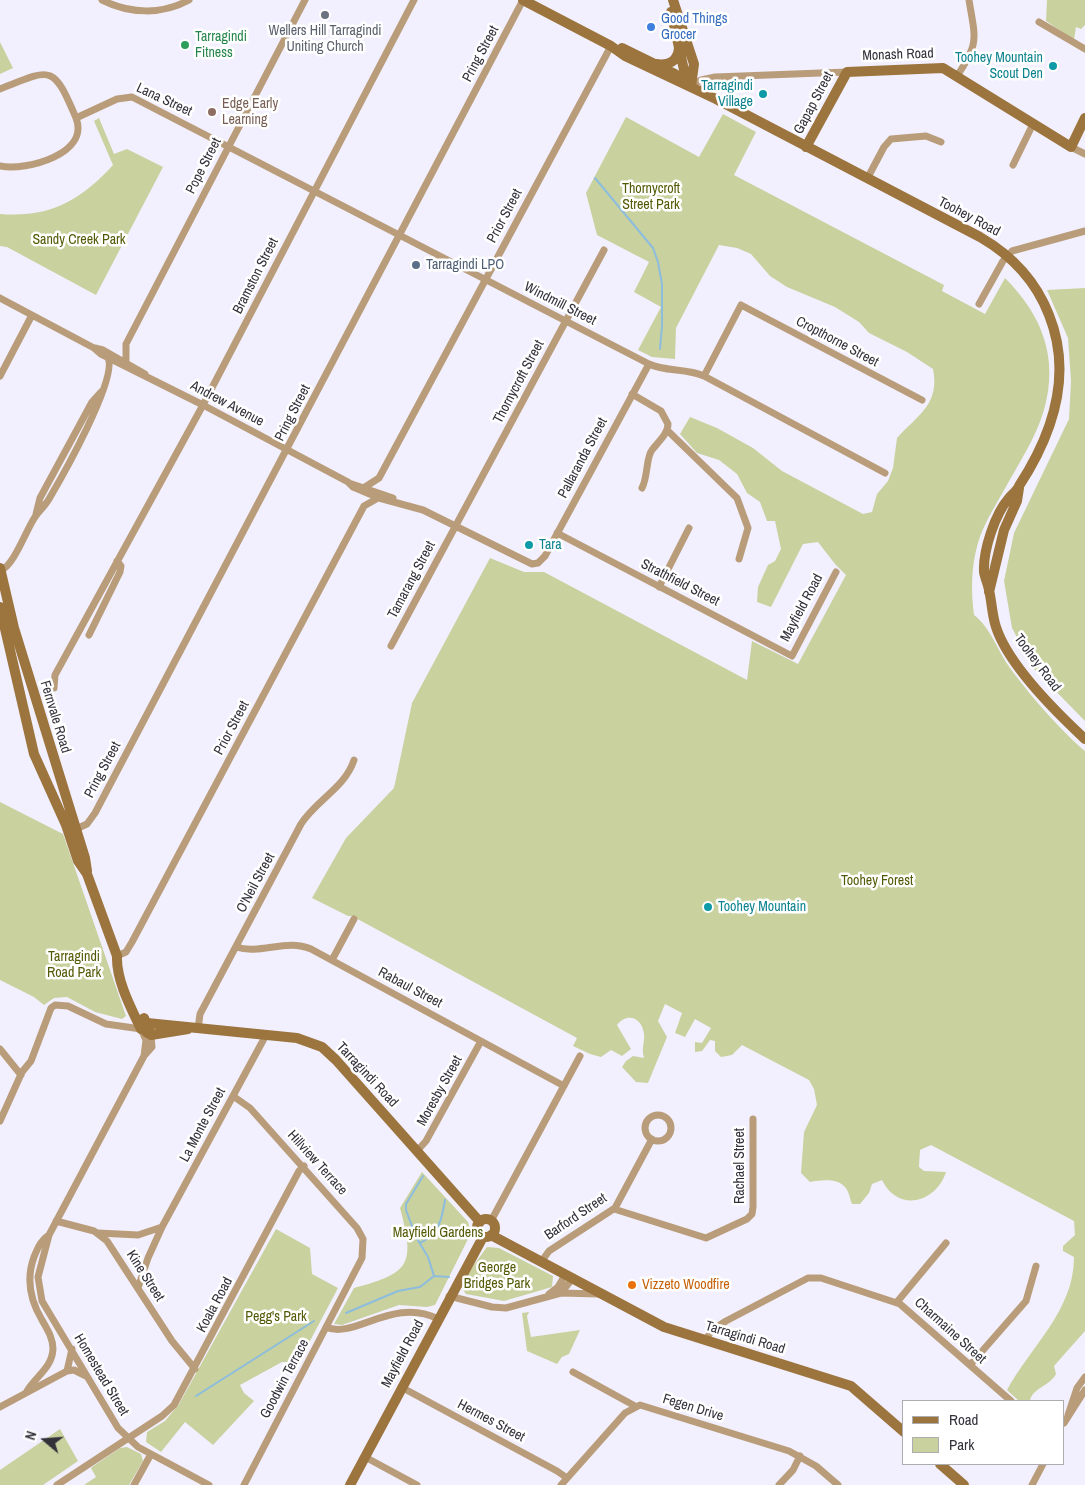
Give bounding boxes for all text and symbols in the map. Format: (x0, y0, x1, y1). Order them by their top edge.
marker: Wellers Hill Tarragindi Uniting Church (319, 9, 331, 21)
place label: Good Things Grocer (661, 11, 727, 44)
marker: Good Things Grocer (645, 21, 657, 33)
place label: Wellers Hill Tarragindi Uniting Church (269, 23, 381, 56)
street label: Pring Street (459, 23, 503, 85)
place label: Tarragindi Fitness (195, 29, 247, 62)
marker: Tarragindi Fitness (179, 39, 191, 51)
street label: Monash Road (862, 45, 934, 65)
place label: Toohey Mountain Scout Den (955, 50, 1043, 82)
marker: Toohey Mountain Scout Den (1047, 60, 1059, 72)
street label: Gapap Street (791, 69, 837, 137)
place label: Tarragindi Village (701, 78, 753, 110)
street label: Lana Street (134, 80, 194, 120)
marker: Tarragindi Village (757, 88, 769, 100)
place label: Edge Early Learning (222, 96, 278, 128)
marker: Edge Early Learning (206, 106, 218, 118)
street label: Pope Street (183, 135, 225, 197)
park label: Thornycroft Street Park (622, 181, 680, 213)
street label: Prior Street (484, 186, 526, 246)
street label: Toohey Road (935, 194, 1003, 240)
park label: Sandy Creek Park (32, 232, 126, 248)
street label: Bramston Street (230, 235, 282, 317)
place label: Tarragindi LPO (426, 257, 504, 273)
marker: Tarragindi LPO (410, 259, 422, 271)
street label: Windmill Street (521, 279, 599, 329)
street label: Cropthorne Street (793, 313, 881, 371)
street label: Thornycroft Street (490, 337, 548, 427)
street label: Andrew Avenue (187, 378, 267, 430)
street label: Pring Street (272, 382, 314, 444)
street label: Pallaranda Street (555, 415, 611, 501)
place label: Tara (539, 537, 562, 553)
street label: Tamarang Street (385, 538, 439, 622)
marker: Tara (523, 539, 535, 551)
street label: Strathfield Street (638, 556, 722, 610)
street label: Mayfield Road (777, 571, 827, 645)
street label: Toohey Road (1010, 631, 1064, 695)
street label: Fernvale Road (36, 679, 74, 755)
street label: Prior Street (211, 698, 253, 758)
street label: Pring Street (81, 739, 125, 801)
street label: O'Neil Street (233, 850, 279, 916)
park label: Toohey Forest (841, 873, 913, 889)
place label: Toohey Mountain (718, 899, 806, 915)
marker: Toohey Mountain (702, 901, 714, 913)
park label: Tarragindi Road Park (47, 949, 101, 982)
street label: Rabaul Street (375, 964, 445, 1012)
street label: Tarragindi Road (333, 1039, 401, 1111)
street label: Moresby Street (414, 1053, 466, 1129)
street label: La Monte Street (176, 1085, 230, 1165)
street label: Hillview Terrace (283, 1127, 351, 1199)
street label: Rachael Street (732, 1128, 748, 1204)
street label: Barford Street (542, 1190, 610, 1244)
park label: Mayfield Gardens (393, 1225, 483, 1241)
street label: Kine Street (122, 1247, 168, 1305)
park label: George Bridges Park (464, 1260, 530, 1292)
street label: Koala Road (194, 1275, 236, 1335)
place label: Vizzeto Woodfire (642, 1277, 730, 1293)
marker: Vizzeto Woodfire (626, 1279, 638, 1291)
street label: Charmaine Street (911, 1294, 989, 1368)
park label: Pegg's Park (245, 1309, 307, 1325)
street label: Mayfield Road (378, 1317, 428, 1391)
street label: Tarragindi Road (703, 1318, 787, 1358)
street label: Homestead Street (70, 1331, 132, 1419)
street label: Goodwin Terrace (257, 1336, 313, 1422)
street label: Fegen Drive (661, 1391, 725, 1425)
street label: Hermes Street (454, 1396, 528, 1446)
legend (902, 1400, 1065, 1465)
text: Road (949, 1409, 978, 1430)
north arrow (20, 1415, 70, 1465)
text: N (21, 1429, 41, 1442)
text: Park (949, 1434, 974, 1455)

